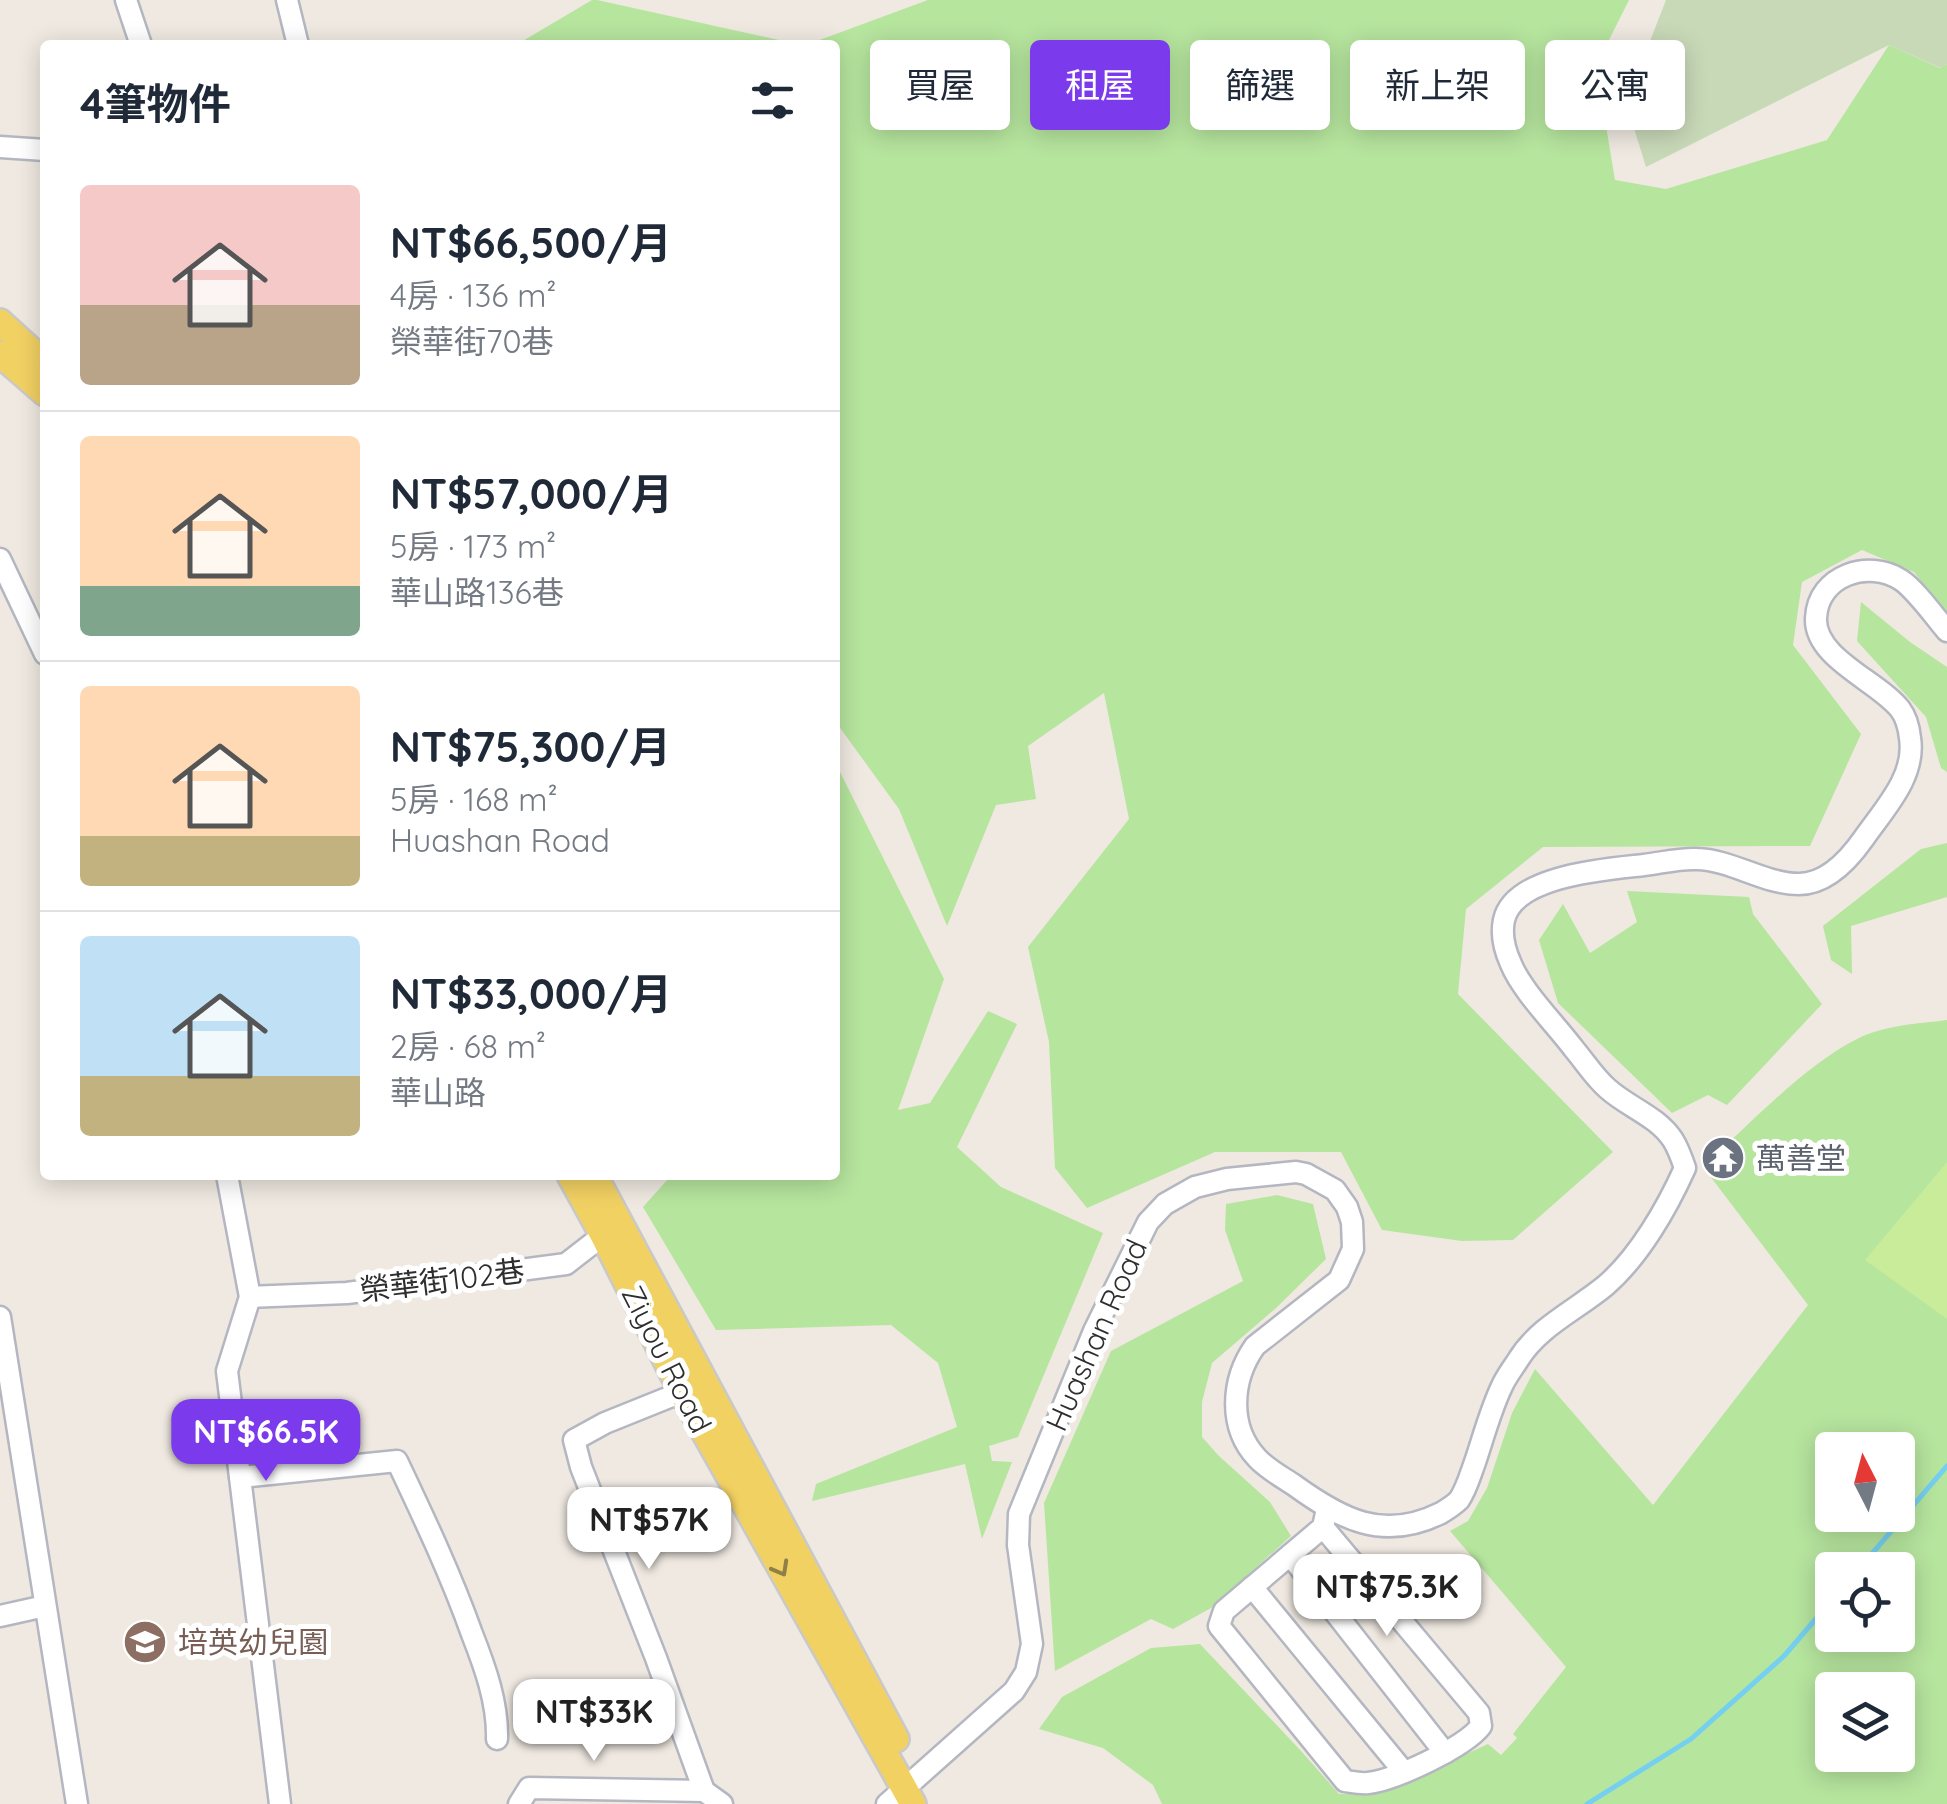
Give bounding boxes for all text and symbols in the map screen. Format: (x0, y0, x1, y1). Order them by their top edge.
chip: 買屋 (870, 40, 1010, 130)
chip: 租屋 (1030, 40, 1170, 130)
chip: 篩選 (1190, 40, 1330, 130)
chip: 新上架 (1350, 40, 1525, 130)
chip: 公寓 (1545, 40, 1685, 130)
icon: filters (745, 73, 800, 128)
text: 4筆物件 (80, 77, 231, 130)
text: NT$66,500/月 (390, 216, 672, 269)
icon: home (160, 225, 280, 345)
text: 4房 · 136 m² (390, 275, 556, 315)
text: 榮華街70巷 (390, 321, 553, 361)
text: NT$57,000/月 (390, 467, 673, 520)
icon: home (160, 476, 280, 596)
text: 5房 · 173 m² (390, 526, 556, 566)
text: 華山路136巷 (390, 572, 564, 612)
text: NT$75,300/月 (390, 720, 671, 773)
icon: home (160, 726, 280, 846)
text: 5房 · 168 m² (390, 779, 558, 819)
text: Huashan Road (390, 820, 610, 860)
text: NT$33,000/月 (390, 967, 672, 1020)
icon: home (160, 976, 280, 1096)
text: 2房 · 68 m² (390, 1026, 546, 1066)
text: 華山路 (390, 1072, 486, 1112)
temple icon: 萬善堂 (1700, 1135, 1746, 1181)
place label: 萬善堂 (1756, 1139, 1846, 1177)
street label: Huashan Road (1037, 1233, 1155, 1437)
street label: 榮華街102巷 (358, 1251, 526, 1309)
street label: Ziyou Road (614, 1279, 720, 1439)
pin: NT$66.5K (163, 1399, 369, 1484)
text: NT$66.5K (193, 1411, 339, 1451)
north arrow (1815, 1432, 1915, 1532)
map controls (1815, 1432, 1915, 1772)
pin: NT$57K (568, 1487, 730, 1572)
text: NT$57K (589, 1499, 709, 1539)
button: locate (1815, 1552, 1915, 1652)
pin: NT$75.3K (1284, 1554, 1490, 1639)
one-way arrow (769, 1559, 789, 1577)
text: NT$75.3K (1315, 1566, 1459, 1606)
school or university icon: 培英幼兒園 (122, 1619, 168, 1665)
place label: 培英幼兒園 (178, 1623, 328, 1661)
button: layers (1815, 1672, 1915, 1772)
pin: NT$33K (513, 1679, 675, 1764)
text: NT$33K (535, 1691, 653, 1731)

